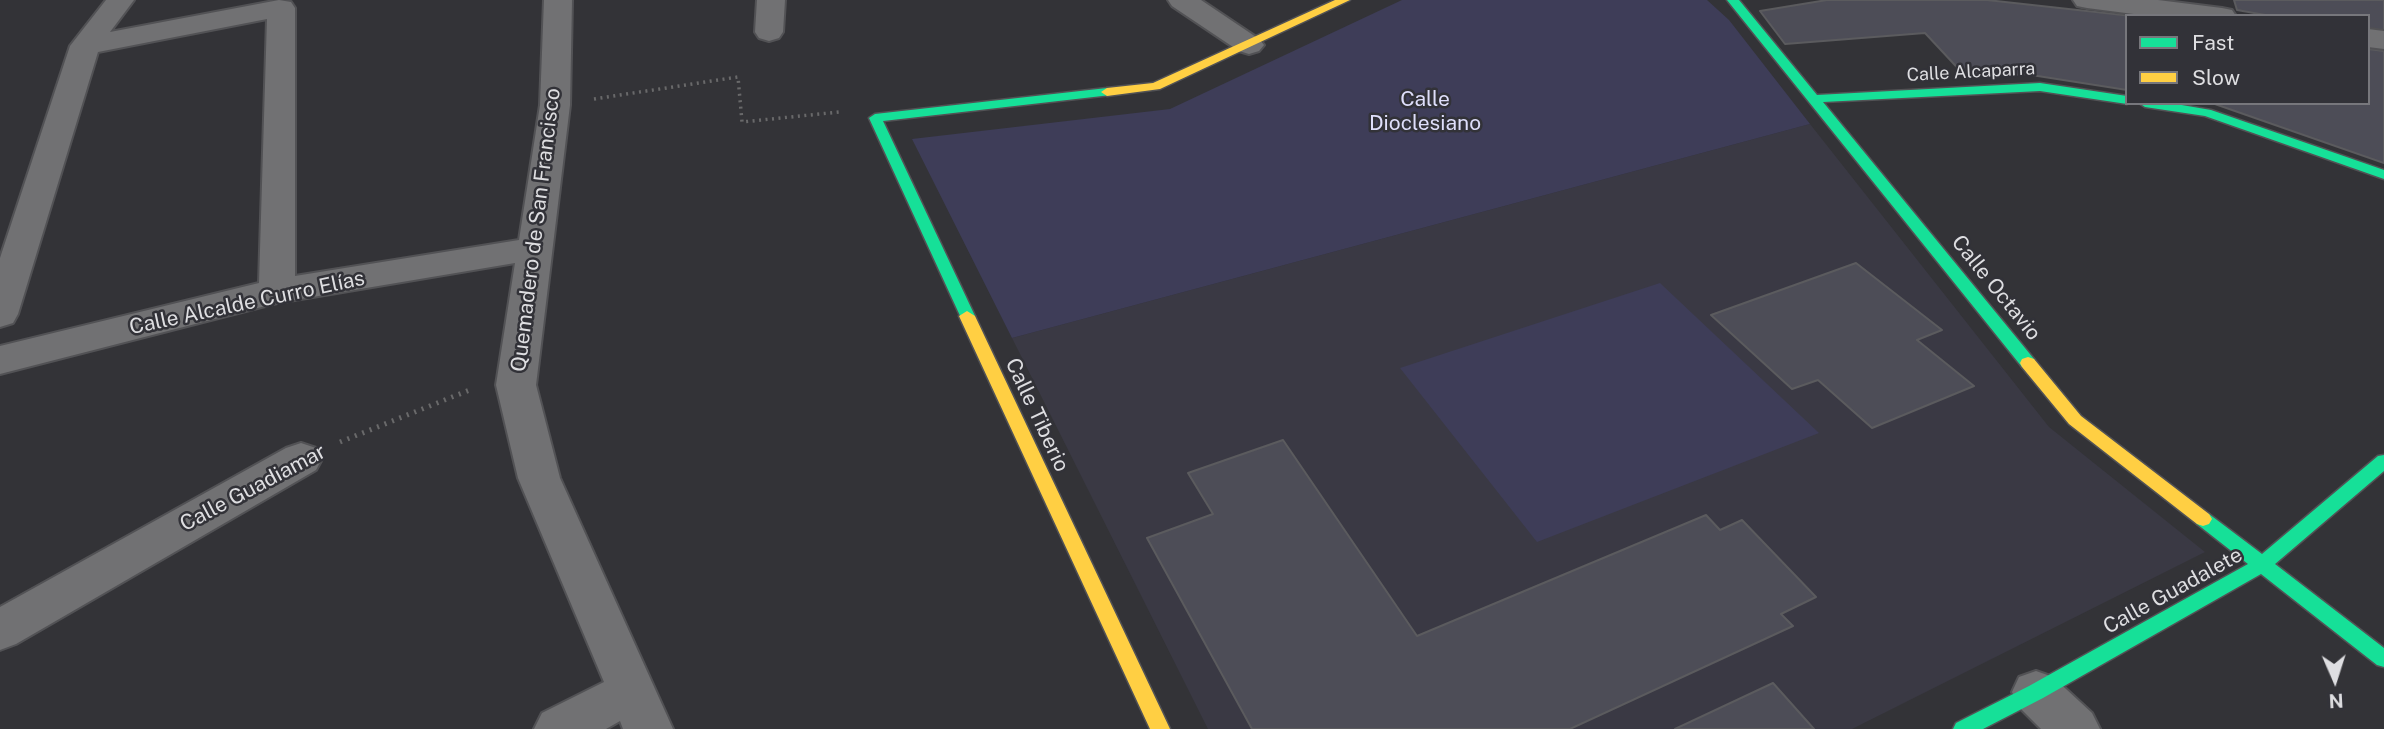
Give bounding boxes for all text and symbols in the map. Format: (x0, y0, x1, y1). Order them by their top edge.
legend (2125, 14, 2370, 105)
text: Fast (2192, 30, 2234, 55)
street label: Calle Alcaparra (1906, 58, 2036, 86)
text: Slow (2192, 65, 2240, 90)
street label: Quemadero de San Francisco (506, 87, 566, 373)
park label: Calle Dioclesiano (1369, 87, 1481, 137)
street label: Calle Octavio (1946, 230, 2046, 346)
street label: Calle Alcalde Curro Elías (127, 266, 367, 340)
street label: Calle Tiberio (1000, 354, 1074, 476)
street label: Calle Guadiamar (176, 439, 330, 537)
street label: Calle Guadalete (2099, 542, 2247, 640)
north arrow (2300, 645, 2370, 715)
text: N (2328, 690, 2344, 712)

